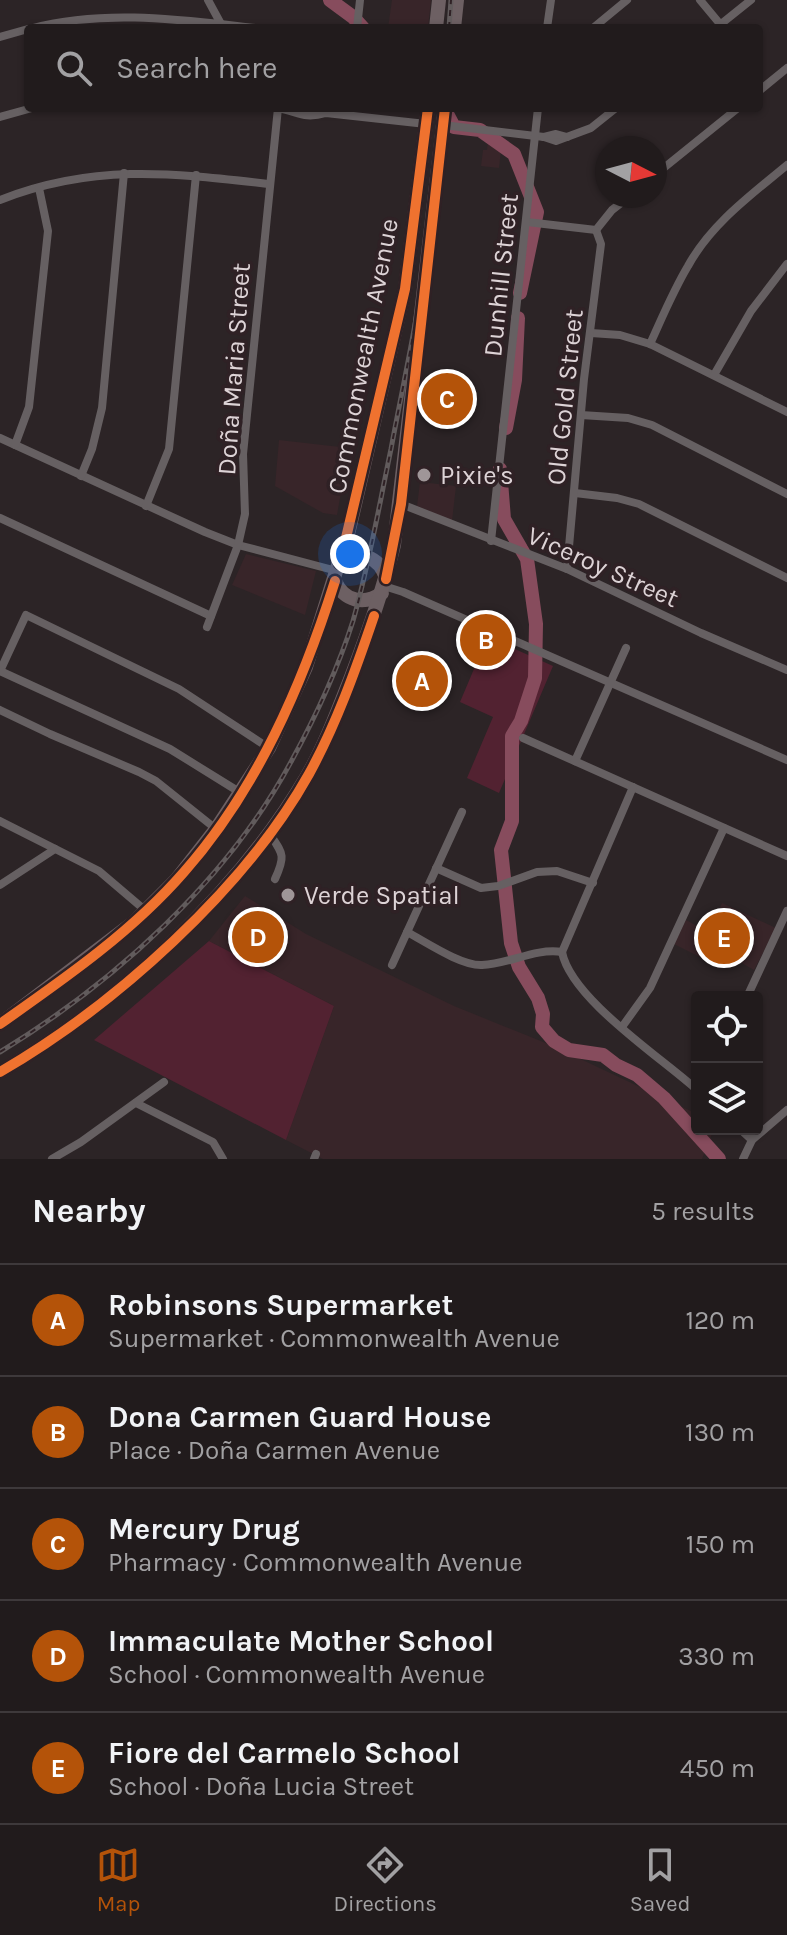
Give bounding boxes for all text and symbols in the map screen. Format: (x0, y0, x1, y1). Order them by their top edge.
search box (24, 24, 763, 112)
icon: search (52, 46, 96, 90)
text: Search here (116, 50, 277, 86)
north arrow (595, 136, 667, 208)
street label: Dunhill Street (477, 192, 525, 358)
street label: Commonwealth Avenue (321, 216, 405, 496)
street label: Doña Maria Street (211, 262, 257, 476)
street label: Old Gold Street (540, 307, 590, 487)
pin: C (421, 369, 473, 429)
place label: Pixie's (440, 460, 514, 491)
marker: Pixie's (415, 466, 433, 484)
street label: Viceroy Street (523, 520, 684, 614)
your location (330, 534, 370, 574)
pin: B (460, 610, 512, 670)
pin: A (396, 651, 448, 711)
place label: Verde Spatial (304, 880, 460, 911)
marker: Verde Spatial (279, 886, 297, 904)
pin: D (232, 907, 284, 967)
pin: E (698, 908, 750, 968)
map controls (691, 991, 763, 1135)
button: locate (691, 991, 763, 1063)
button: layers (691, 1063, 763, 1135)
text: Nearby (32, 1191, 146, 1231)
text: 5 results (651, 1196, 755, 1227)
text: Robinsons Supermarket (108, 1287, 453, 1323)
text: A (50, 1305, 66, 1336)
text: 120 m (685, 1305, 755, 1336)
text: Supermarket · Commonwealth Avenue (108, 1323, 560, 1354)
text: Dona Carmen Guard House (108, 1399, 492, 1435)
text: B (50, 1417, 66, 1448)
text: 130 m (685, 1417, 755, 1448)
text: Place · Doña Carmen Avenue (108, 1435, 440, 1466)
text: Mercury Drug (108, 1511, 300, 1547)
text: C (50, 1529, 66, 1560)
text: 150 m (686, 1529, 755, 1560)
text: Pharmacy · Commonwealth Avenue (108, 1547, 523, 1578)
text: Immaculate Mother School (108, 1623, 494, 1659)
text: D (49, 1641, 67, 1672)
text: 330 m (678, 1641, 755, 1672)
text: School · Commonwealth Avenue (108, 1659, 485, 1690)
text: Fiore del Carmelo School (108, 1735, 461, 1771)
text: E (50, 1753, 66, 1784)
text: 450 m (680, 1753, 755, 1784)
text: School · Doña Lucia Street (108, 1771, 414, 1802)
tab: Map (96, 1843, 140, 1917)
tab: Directions (333, 1843, 437, 1917)
tab: Saved (630, 1843, 691, 1917)

